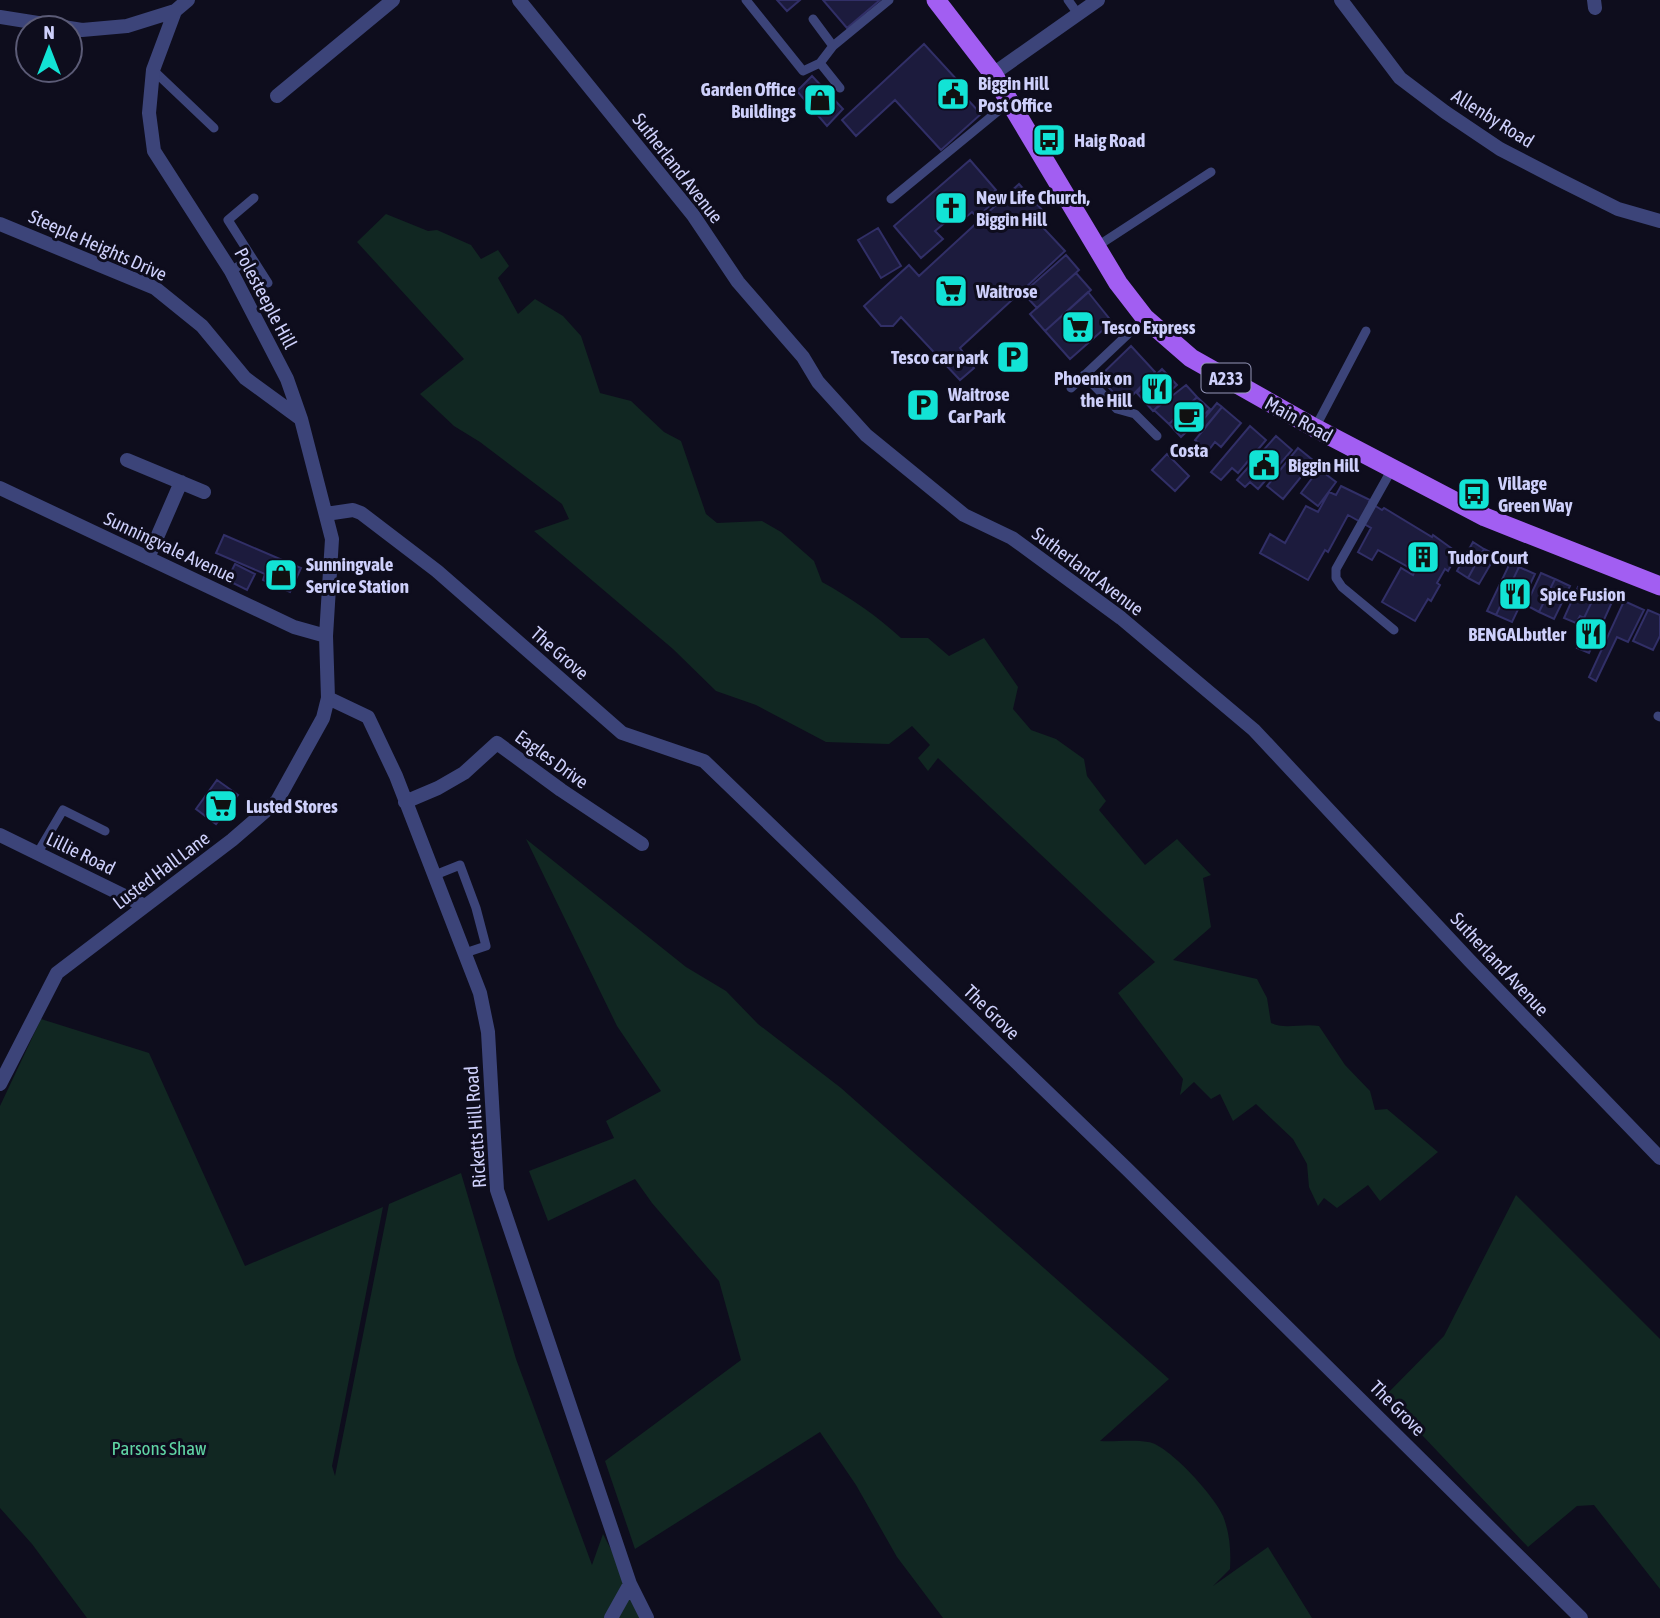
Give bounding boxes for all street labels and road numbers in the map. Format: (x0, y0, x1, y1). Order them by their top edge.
street label: Allenby Road (1448, 84, 1538, 152)
street label: Sutherland Avenue (628, 109, 728, 227)
street label: Steeple Heights Drive (26, 205, 170, 285)
street label: Polesteeple Hill (230, 244, 302, 352)
road number: A233 (1202, 364, 1250, 392)
street label: Main Road (1261, 391, 1337, 447)
street label: Sunningvale Avenue (101, 507, 239, 587)
street label: Sutherland Avenue (1028, 522, 1148, 620)
street label: The Grove (527, 622, 593, 684)
street label: Eagles Drive (511, 725, 593, 793)
street label: Lillie Road (43, 827, 119, 879)
street label: Lusted Hall Lane (108, 827, 214, 913)
street label: Sutherland Avenue (1446, 908, 1554, 1020)
street label: The Grove (960, 980, 1024, 1044)
street label: Ricketts Hill Road (460, 1065, 490, 1189)
street label: The Grove (1366, 1376, 1430, 1440)

